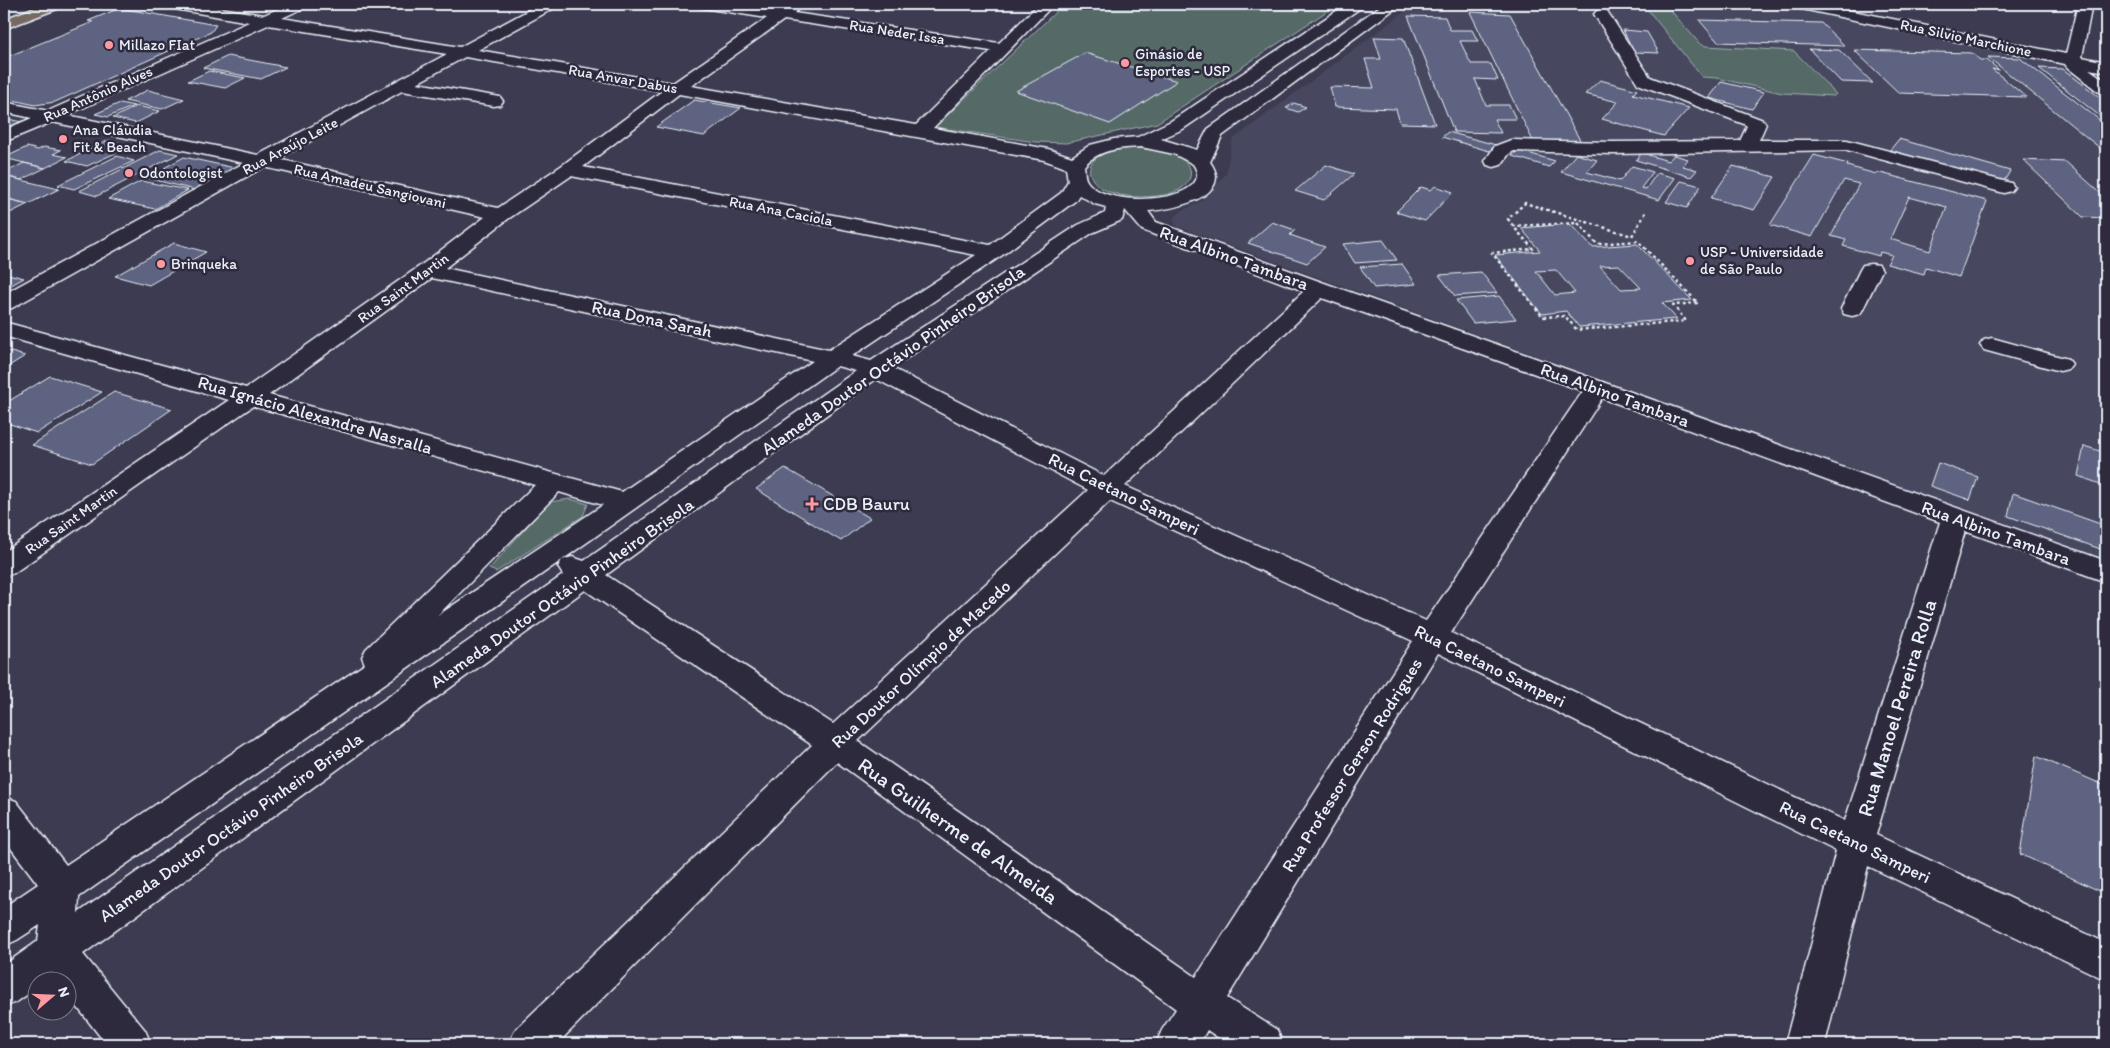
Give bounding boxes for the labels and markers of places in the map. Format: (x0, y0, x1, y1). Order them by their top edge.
place label: Millazo FIat (119, 36, 195, 54)
marker: Millazo FIat (103, 39, 115, 51)
place label: Ginásio de Esportes - USP (1135, 45, 1231, 80)
marker: Ginásio de Esportes - USP (1119, 57, 1131, 69)
place label: Ana Cláudia Fit & Beach (73, 121, 152, 156)
marker: Ana Cláudia Fit & Beach (57, 133, 69, 145)
place label: Odontologist (139, 164, 223, 182)
marker: Odontologist (123, 167, 135, 179)
place label: USP - Universidade de São Paulo (1700, 243, 1824, 278)
place label: Brinqueka (171, 255, 237, 273)
marker: USP - Universidade de São Paulo (1684, 255, 1696, 267)
marker: Brinqueka (155, 258, 167, 270)
place label: CDB Bauru (823, 493, 910, 515)
marker: CDB Bauru (805, 497, 819, 511)

